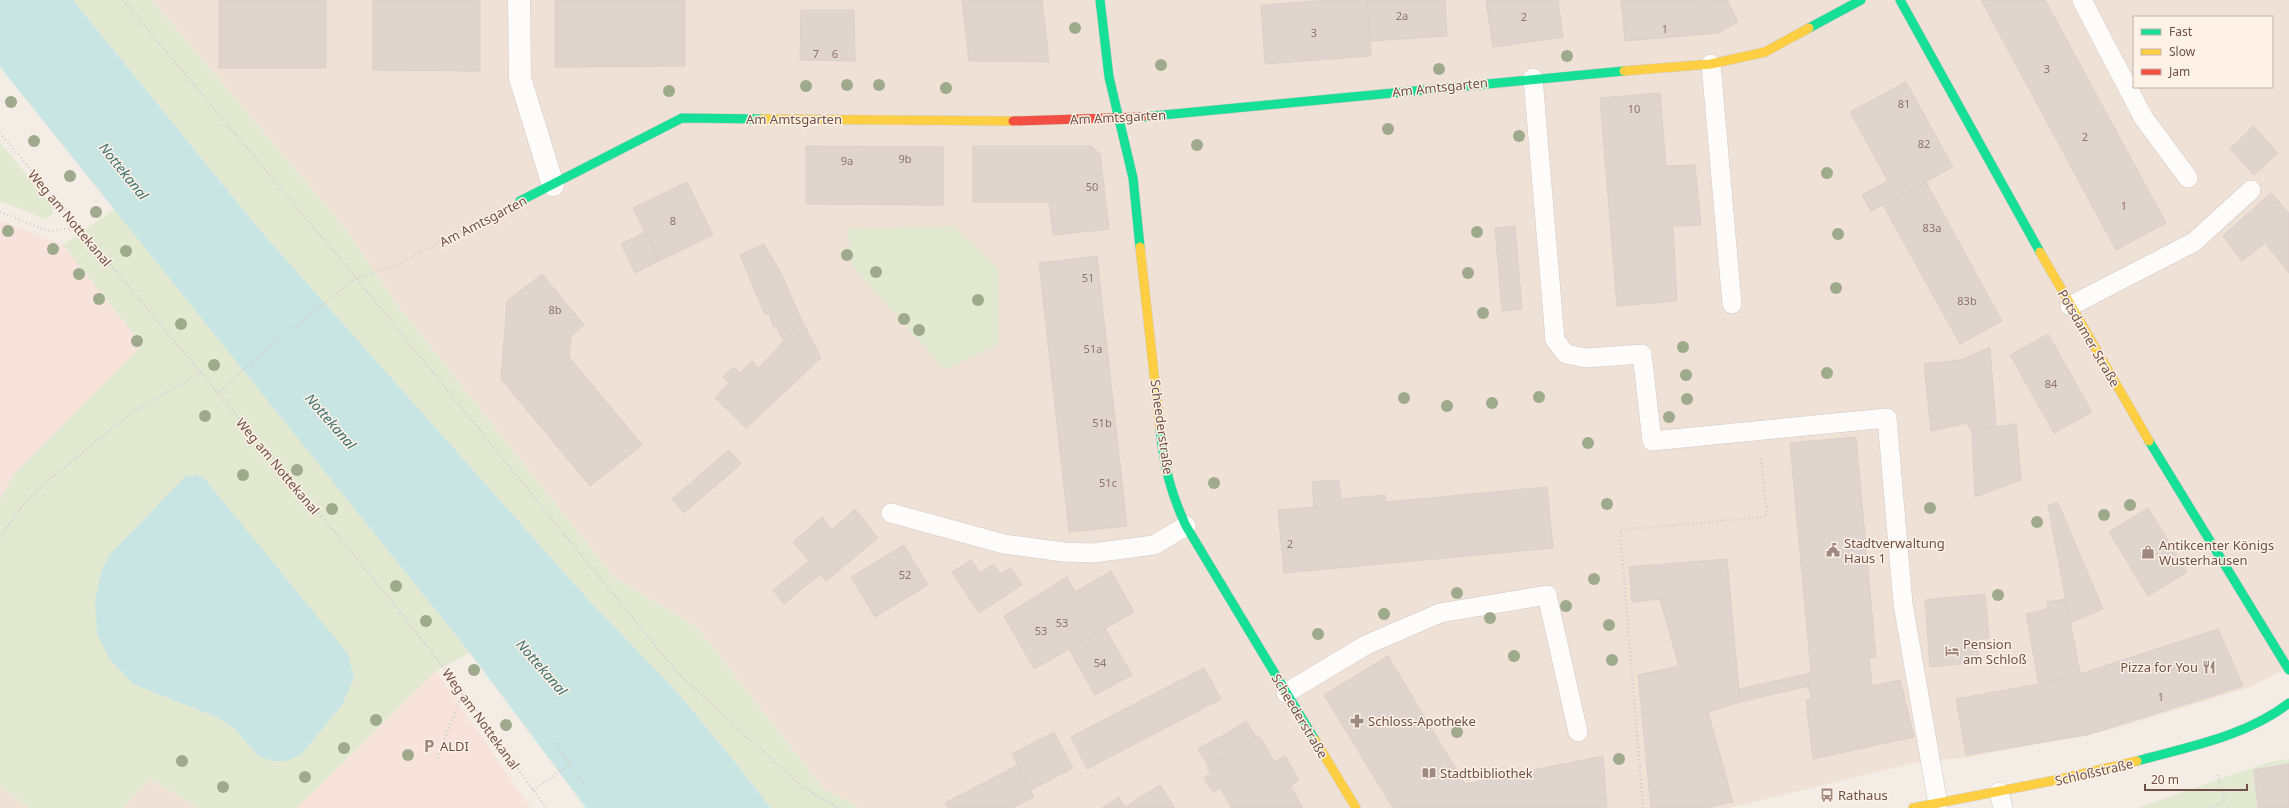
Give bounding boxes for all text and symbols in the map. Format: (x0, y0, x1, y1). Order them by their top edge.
house number: 2a (1396, 8, 1408, 23)
house number: 2 (1521, 9, 1527, 24)
legend (2133, 16, 2273, 88)
house number: 1 (1662, 21, 1668, 36)
text: Fast (2169, 23, 2193, 40)
house number: 3 (1311, 25, 1317, 40)
text: Slow (2169, 43, 2196, 60)
house number: 7 (813, 46, 819, 61)
house number: 6 (832, 46, 838, 61)
house number: 3 (2044, 61, 2050, 76)
text: Jam (2168, 63, 2190, 80)
street label: Am Amtsgarten (1391, 73, 1489, 101)
house number: 81 (1898, 96, 1910, 111)
house number: 10 (1628, 101, 1640, 116)
street label: Am Amtsgarten (1070, 106, 1166, 128)
street label: Am Amtsgarten (746, 110, 842, 128)
house number: 2 (2082, 129, 2088, 144)
house number: 82 (1918, 136, 1930, 151)
water label: Nottekanal (95, 138, 153, 204)
house number: 9b (898, 151, 912, 166)
house number: 9a (841, 153, 853, 168)
street label: Weg am Nottekanal (24, 166, 116, 270)
house number: 50 (1086, 179, 1098, 194)
street label: Am Amtsgarten (436, 191, 530, 251)
house number: 1 (2121, 198, 2127, 213)
house number: 8 (670, 213, 676, 228)
house number: 83a (1923, 220, 1941, 235)
house number: 51 (1082, 270, 1094, 285)
street label: Potsdamer Straße (2054, 286, 2124, 390)
house number: 83b (1957, 293, 1977, 308)
house number: 8b (548, 302, 562, 317)
house number: 51a (1084, 341, 1102, 356)
house number: 84 (2045, 376, 2058, 391)
street label: Scheederstraße (1146, 378, 1178, 476)
water label: Nottekanal (301, 389, 361, 453)
street label: Weg am Nottekanal (232, 414, 324, 518)
house number: 51b (1092, 415, 1112, 430)
house number: 51c (1099, 475, 1117, 490)
place label: Stadtverwaltung Haus 1 (1844, 534, 1945, 567)
house number: 2 (1287, 536, 1293, 551)
place label: Antikcenter Königs Wusterhausen (2159, 536, 2274, 569)
public building icon: Stadtverwaltung Haus 1 (1825, 542, 1841, 558)
shop icon: Antikcenter Königs Wusterhausen (2140, 544, 2156, 560)
house number: 52 (899, 567, 911, 582)
house number: 53 (1056, 615, 1068, 630)
house number: 53 (1035, 623, 1047, 638)
water label: Nottekanal (512, 635, 572, 699)
place label: Pension am Schloß (1963, 635, 2027, 668)
hotel icon: Pension am Schloß (1944, 643, 1960, 659)
house number: 54 (1094, 655, 1107, 670)
place label: Pizza for You (2120, 658, 2198, 676)
restaurant icon: Pizza for You (2201, 659, 2217, 675)
street label: Weg am Nottekanal (438, 665, 524, 773)
street label: Scheederstraße (1268, 670, 1332, 762)
house number: 1 (2158, 689, 2164, 704)
place label: Schloss-Apotheke (1368, 712, 1476, 730)
pharmacy icon: Schloss-Apotheke (1349, 713, 1365, 729)
place label: ALDI (440, 737, 469, 755)
parking icon: ALDI (421, 738, 437, 754)
street label: Schloßstraße (2053, 754, 2135, 790)
place label: Stadtbibliothek (1440, 764, 1533, 782)
library icon: Stadtbibliothek (1421, 765, 1437, 781)
scale bar (2145, 766, 2247, 792)
text: 20 m (2151, 771, 2179, 788)
place label: Rathaus (1838, 786, 1888, 804)
bus stop icon: Rathaus (1819, 787, 1835, 803)

